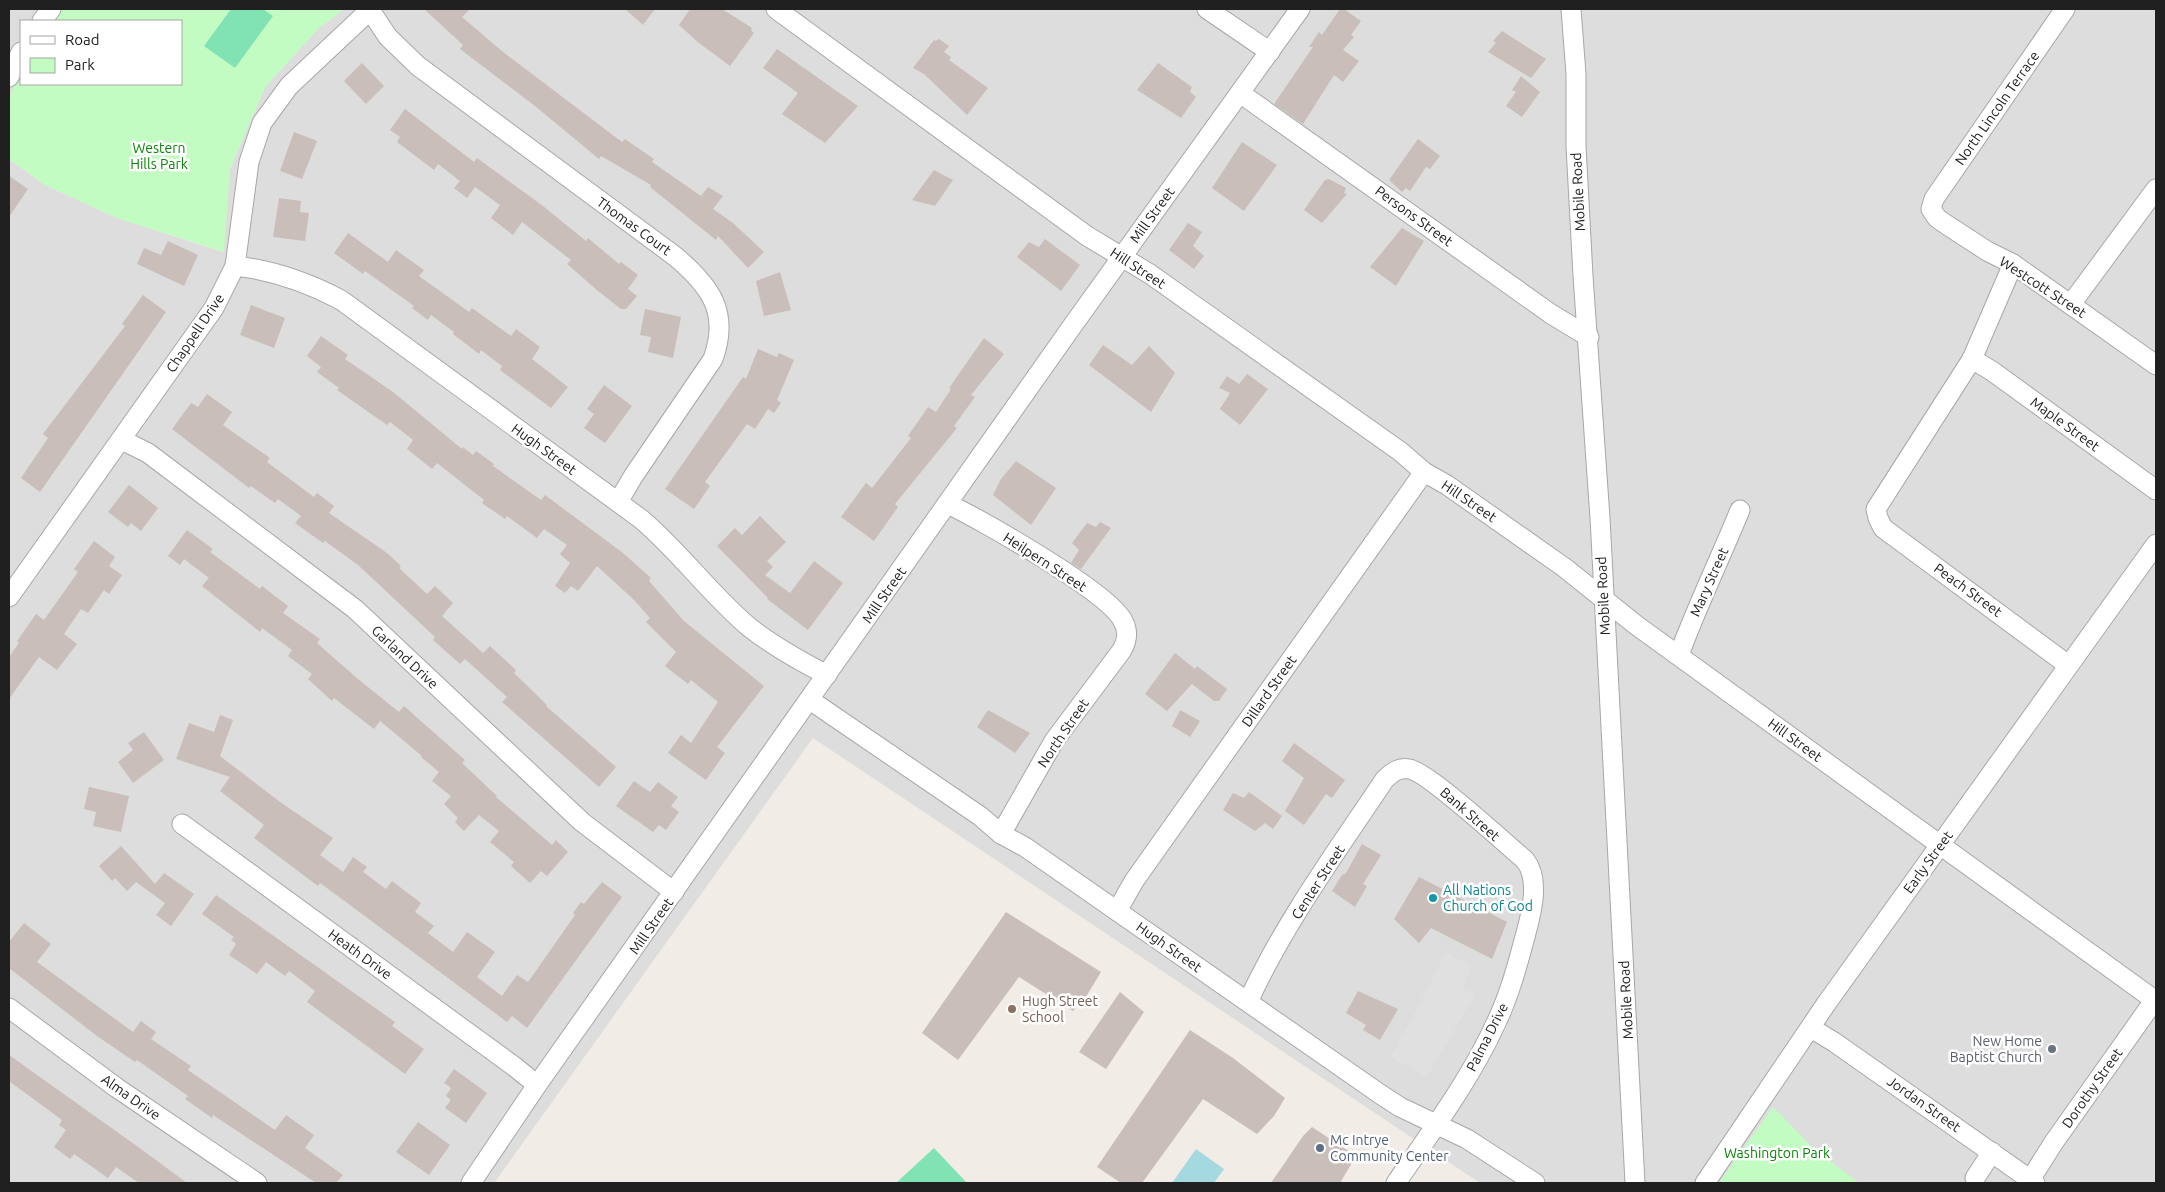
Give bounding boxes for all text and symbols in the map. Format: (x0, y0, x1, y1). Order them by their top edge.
legend (20, 20, 182, 85)
text: Road (65, 31, 100, 48)
street label: North Lincoln Terrace (1952, 48, 2042, 168)
text: Park (65, 56, 95, 73)
park label: Western Hills Park (130, 140, 188, 172)
street label: Mobile Road (1568, 152, 1588, 232)
street label: Persons Street (1372, 183, 1456, 250)
street label: Mill Street (1126, 184, 1178, 246)
street label: Thomas Court (594, 194, 675, 259)
street label: Hill Street (1107, 244, 1169, 292)
street label: Westcott Street (1997, 253, 2090, 321)
street label: Chappell Drive (163, 291, 227, 375)
street label: Maple Street (2027, 394, 2103, 455)
street label: Hugh Street (509, 420, 580, 478)
street label: Hill Street (1438, 477, 1500, 525)
street label: Heilpern Street (1000, 529, 1090, 595)
street label: Mary Street (1687, 544, 1732, 619)
street label: Mobile Road (1593, 556, 1613, 636)
street label: Peach Street (1931, 560, 2005, 620)
street label: Mill Street (859, 563, 910, 626)
street label: Garland Drive (368, 622, 442, 692)
street label: Dillard Street (1238, 652, 1300, 730)
street label: North Street (1034, 695, 1092, 770)
street label: Hill Street (1765, 715, 1826, 765)
street label: Bank Street (1437, 784, 1503, 844)
street label: Early Street (1900, 827, 1956, 896)
street label: Center Street (1288, 842, 1348, 922)
place label: All Nations Church of God (1443, 882, 1533, 914)
marker: All Nations Church of God (1427, 892, 1439, 904)
street label: Mill Street (626, 894, 677, 957)
street label: Hugh Street (1133, 919, 1205, 976)
street label: Heath Drive (325, 926, 395, 982)
street label: Mobile Road (1616, 960, 1636, 1040)
place label: Hugh Street School (1022, 993, 1099, 1025)
street label: Palma Drive (1463, 1000, 1511, 1074)
marker: Hugh Street School (1006, 1003, 1018, 1015)
place label: New Home Baptist Church (1950, 1033, 2042, 1065)
marker: New Home Baptist Church (2046, 1043, 2058, 1055)
street label: Dorothy Street (2058, 1045, 2126, 1131)
street label: Alma Drive (98, 1071, 164, 1123)
street label: Jordan Street (1884, 1073, 1964, 1136)
place label: Mc Intrye Community Center (1330, 1132, 1449, 1164)
marker: Mc Intrye Community Center (1314, 1142, 1326, 1154)
park label: Washington Park (1724, 1145, 1830, 1161)

